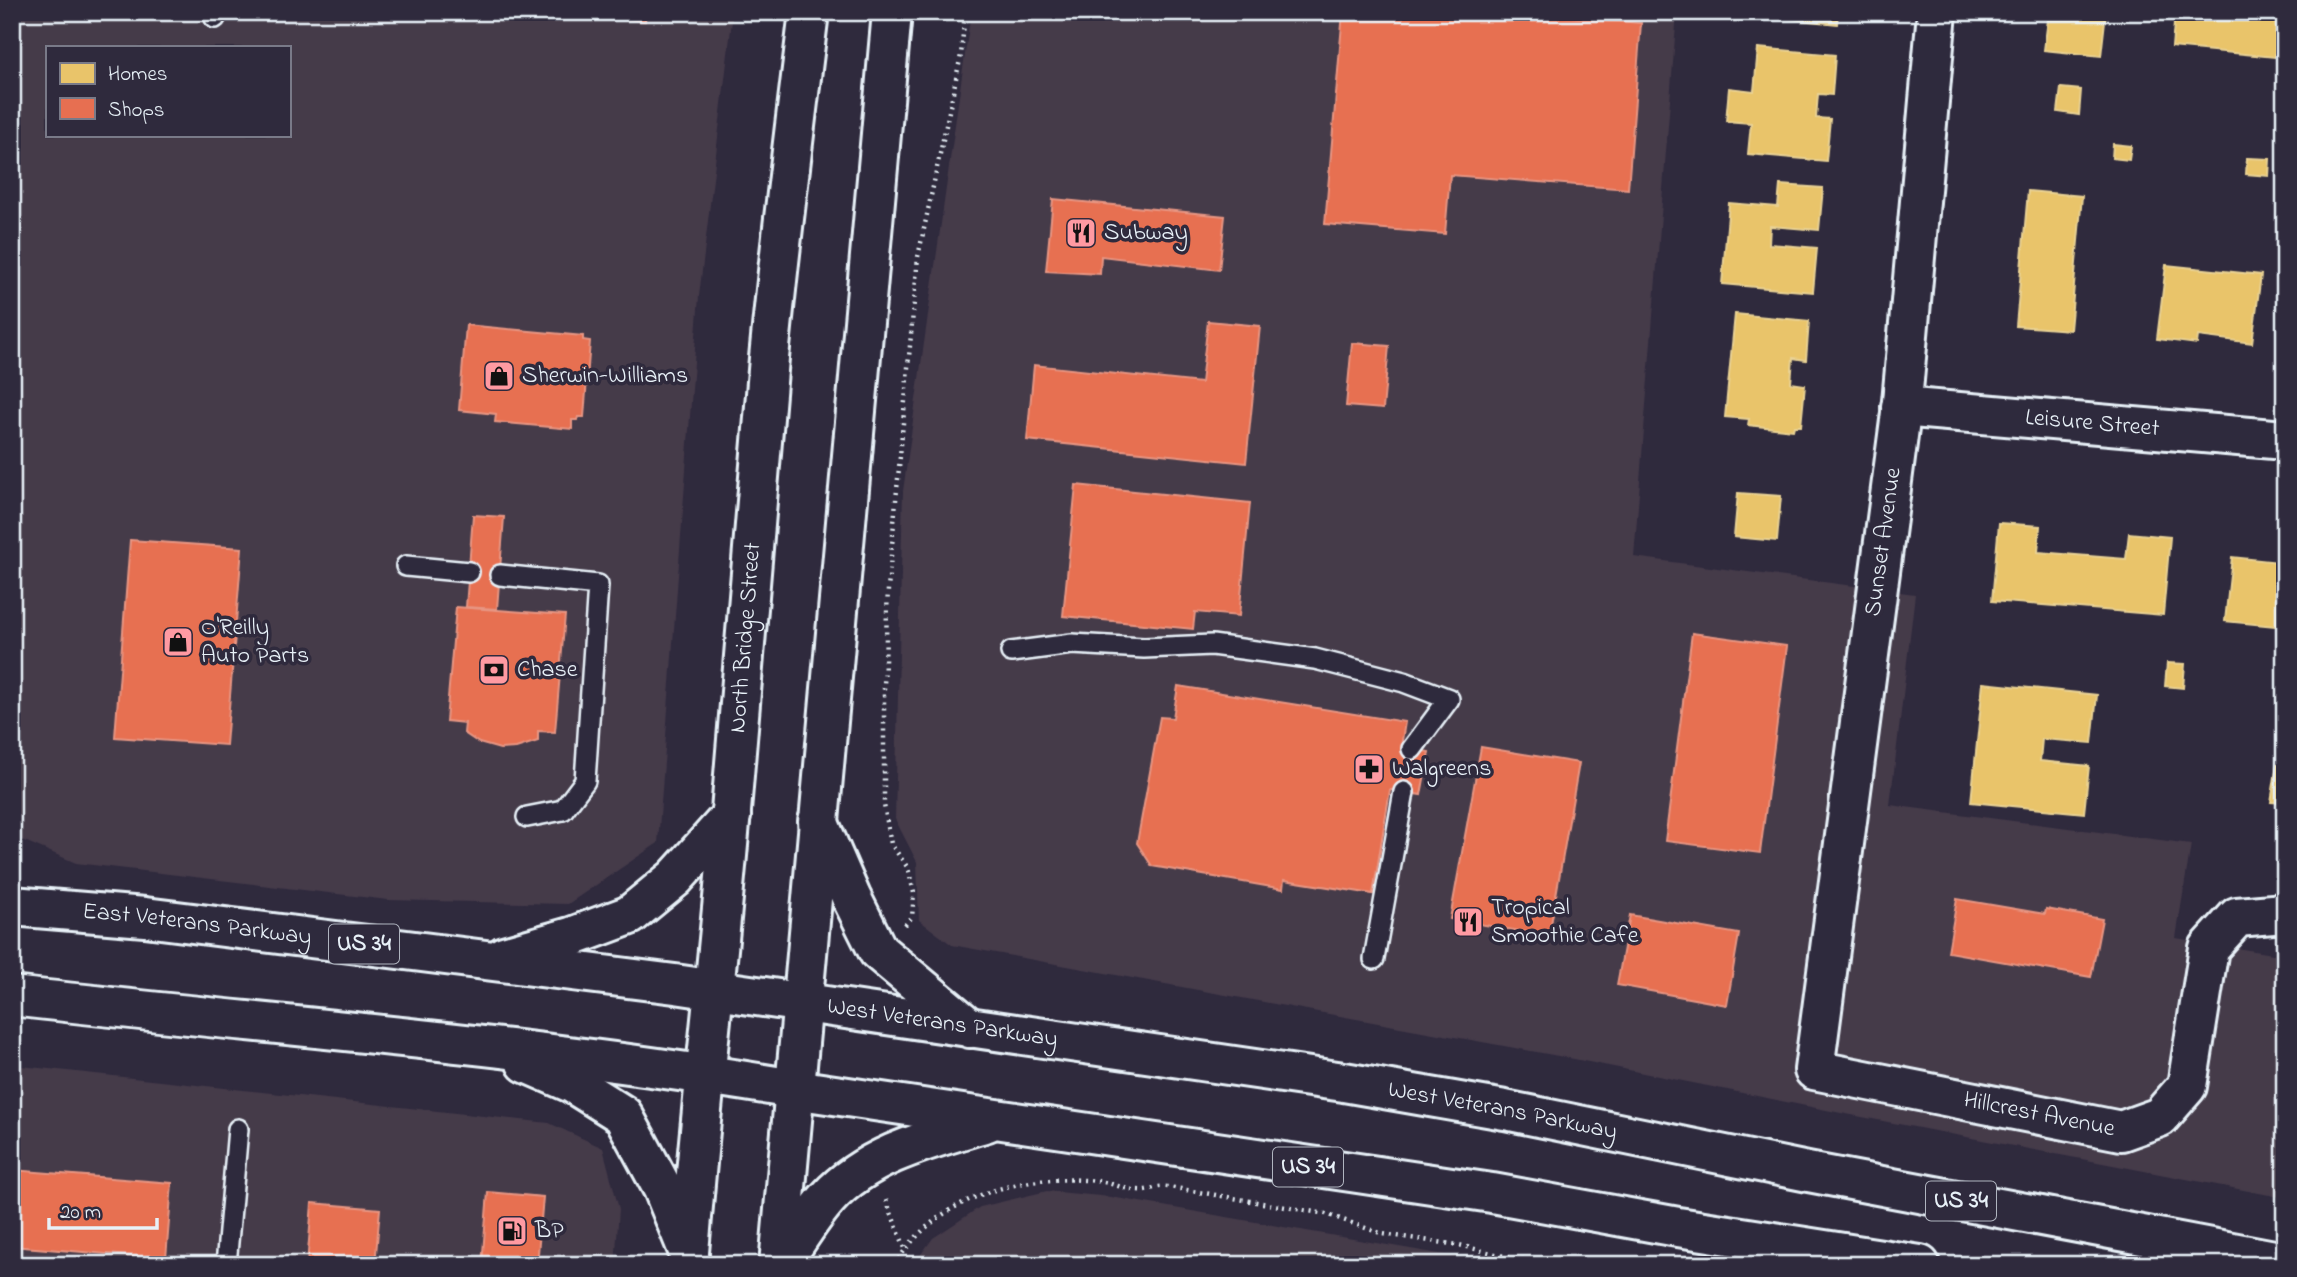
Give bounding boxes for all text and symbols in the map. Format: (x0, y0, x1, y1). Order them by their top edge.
legend (46, 46, 290, 136)
text: Homes (108, 60, 168, 90)
text: Shops (108, 96, 165, 126)
restaurant icon: Subway (1064, 216, 1098, 250)
place label: Subway (1104, 216, 1188, 252)
shop icon: Sherwin-Williams (482, 359, 516, 393)
place label: Sherwin-Williams (522, 359, 688, 394)
street label: Leisure Street (2024, 400, 2161, 447)
street label: Sunset Avenue (1856, 465, 1912, 619)
street label: North Bridge Street (720, 541, 771, 734)
place label: O'Reilly Auto Parts (201, 611, 309, 674)
shop icon: O'Reilly Auto Parts (161, 625, 195, 659)
bank icon: Chase (477, 653, 511, 687)
place label: Chase (517, 653, 578, 688)
pharmacy icon: Walgreens (1352, 752, 1386, 786)
place label: Walgreens (1392, 752, 1491, 787)
place label: Tropical Smoothie Cafe (1491, 891, 1639, 954)
street label: East Veterans Parkway (81, 894, 314, 956)
restaurant icon: Tropical Smoothie Cafe (1451, 905, 1485, 939)
road number: US 34 (329, 925, 399, 964)
street label: West Veterans Parkway (825, 989, 1060, 1058)
street label: West Veterans Parkway (1385, 1072, 1620, 1151)
street label: Hillcrest Avenue (1961, 1083, 2118, 1147)
road number: US 34 (1273, 1148, 1343, 1186)
road number: US 34 (1926, 1182, 1996, 1220)
scale bar (49, 1186, 158, 1230)
text: 20 m (60, 1198, 101, 1228)
fuel station icon: BP (495, 1214, 529, 1248)
place label: BP (534, 1214, 564, 1249)

